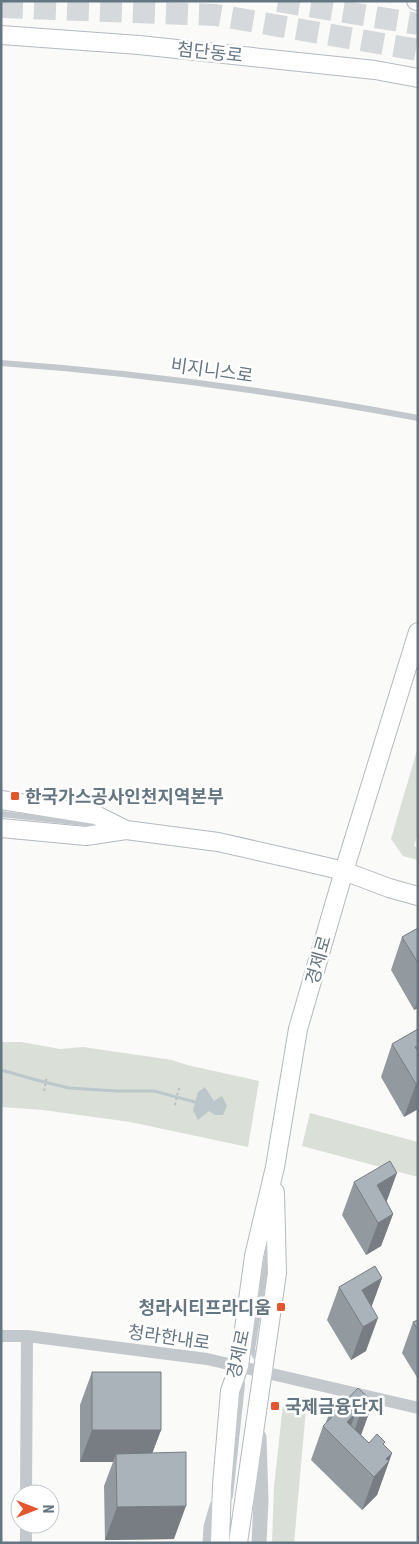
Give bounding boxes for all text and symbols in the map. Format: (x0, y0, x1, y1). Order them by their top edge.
street label: 첨단동로 (176, 38, 244, 66)
street label: 비지니스로 (170, 354, 254, 386)
place label: 한국가스공사인천지역본부 (25, 786, 224, 807)
marker: 한국가스공사인천지역본부 (9, 790, 21, 802)
street label: 경제로 (301, 933, 335, 987)
place label: 청라시티프라디움 (139, 1297, 271, 1318)
marker: 청라시티프라디움 (275, 1301, 287, 1313)
street label: 청라한내로 (127, 1321, 211, 1353)
street label: 경제로 (223, 1328, 253, 1380)
place label: 국제금융단지 (285, 1396, 384, 1417)
marker: 국제금융단지 (269, 1400, 281, 1412)
north arrow (10, 1484, 60, 1534)
text: N (40, 1505, 56, 1513)

